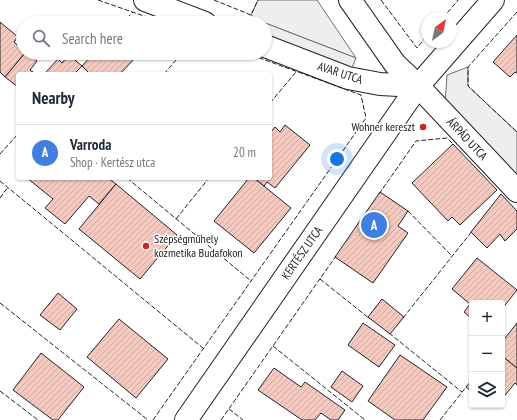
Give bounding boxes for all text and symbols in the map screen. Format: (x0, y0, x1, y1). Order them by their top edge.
north arrow (421, 12, 457, 48)
search box (16, 16, 272, 60)
icon: search (30, 27, 52, 49)
text: Search here (62, 29, 123, 48)
street label: AVAR UTCA (316, 58, 365, 87)
text: Nearby (32, 87, 75, 109)
street label: ÁRPÁD UTCA (444, 114, 491, 163)
place label: Wohner kereszt (351, 119, 416, 134)
marker: Wohner kereszt (418, 122, 428, 132)
text: Varroda (70, 135, 111, 154)
text: A (42, 144, 48, 161)
text: 20 m (233, 144, 256, 161)
your location (327, 149, 347, 169)
text: Shop · Kertész utca (70, 154, 155, 171)
pin: A (361, 210, 387, 240)
street label: KERTÉSZ UTCA (278, 223, 326, 282)
place label: Szépségműhely kozmetika Budafokon (154, 231, 243, 260)
marker: Szépségműhely kozmetika Budafokon (141, 241, 151, 251)
map controls (469, 300, 505, 408)
button: + (469, 300, 505, 336)
button: − (469, 336, 505, 372)
button: layers (469, 372, 505, 408)

